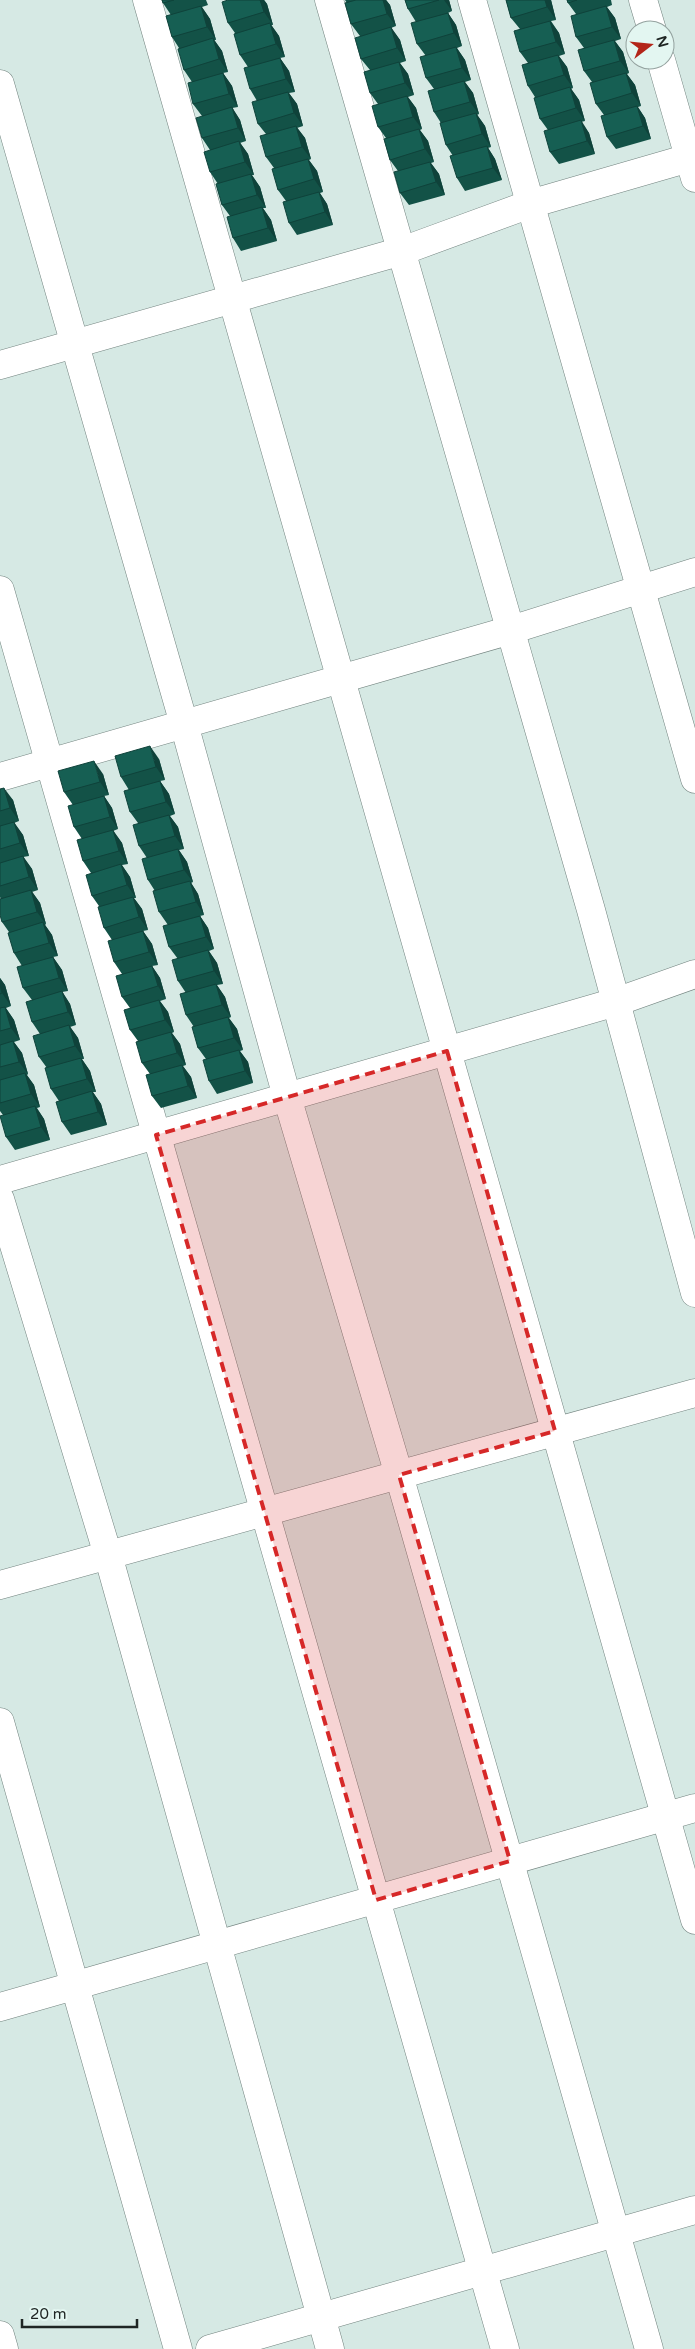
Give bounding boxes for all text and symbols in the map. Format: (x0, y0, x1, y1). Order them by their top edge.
north arrow (625, 20, 675, 70)
text: N (652, 34, 672, 49)
scale bar (22, 2296, 138, 2328)
text: 20 m (30, 2305, 67, 2323)

